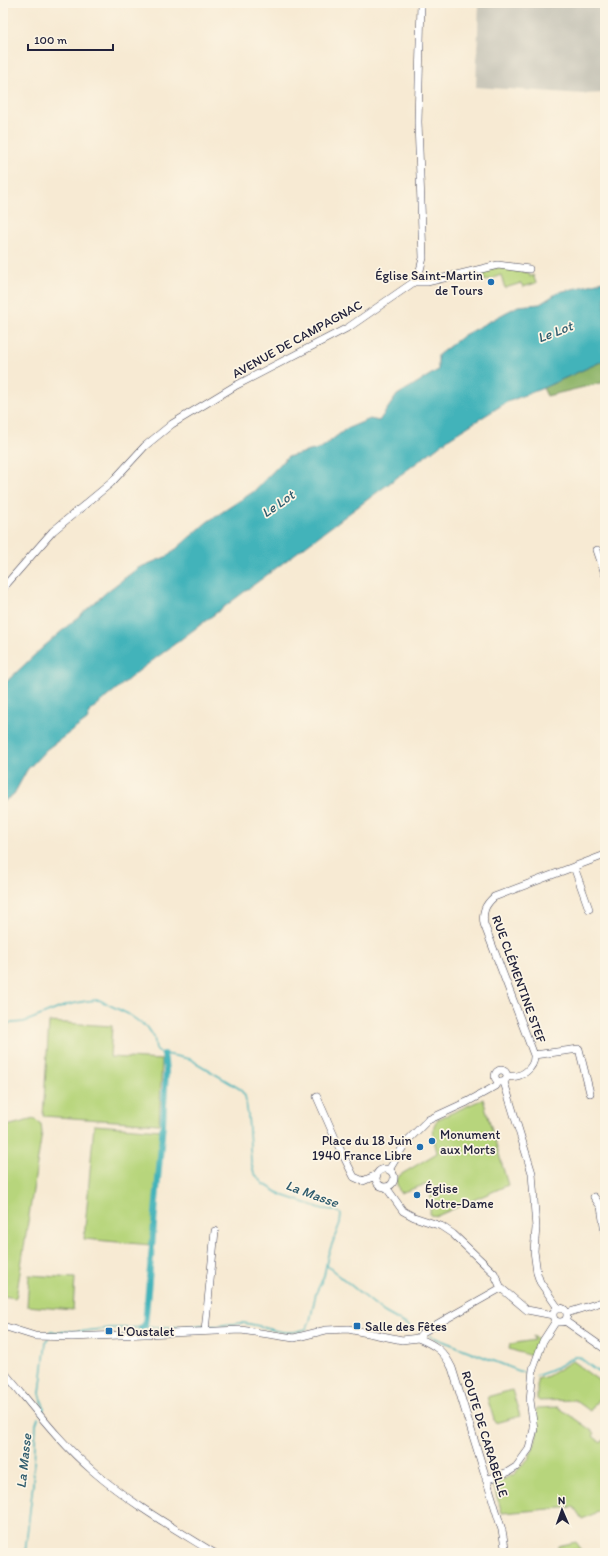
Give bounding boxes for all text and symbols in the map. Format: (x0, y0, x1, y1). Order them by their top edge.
scale bar (28, 26, 113, 52)
text: 100 m (34, 33, 67, 47)
place label: Église Saint-Martin de Tours (375, 268, 483, 298)
marker: Église Saint-Martin de Tours (486, 277, 496, 287)
street label: AVENUE DE CAMPAGNAC (229, 297, 365, 381)
water label: Le Lot (535, 317, 577, 346)
water label: Le Lot (258, 486, 299, 521)
street label: RUE CLÉMENTINE STEF (489, 913, 549, 1045)
place label: Monument aux Morts (440, 1127, 500, 1157)
place label: Place du 18 Juin 1940 France Libre (312, 1133, 413, 1163)
marker: Monument aux Morts (427, 1136, 437, 1146)
marker: Place du 18 Juin 1940 France Libre (415, 1142, 425, 1152)
water label: La Masse (283, 1177, 342, 1212)
place label: Église Notre-Dame (425, 1181, 494, 1211)
marker: Église Notre-Dame (412, 1190, 422, 1200)
place label: Salle des Fêtes (365, 1319, 447, 1334)
marker: Salle des Fêtes (352, 1321, 362, 1331)
place label: L'Oustalet (117, 1324, 175, 1339)
marker: L'Oustalet (104, 1326, 114, 1336)
street label: ROUTE DE CARABELLE (459, 1369, 511, 1499)
water label: La Masse (13, 1432, 35, 1489)
north arrow (542, 1490, 582, 1530)
text: N (558, 1494, 566, 1507)

